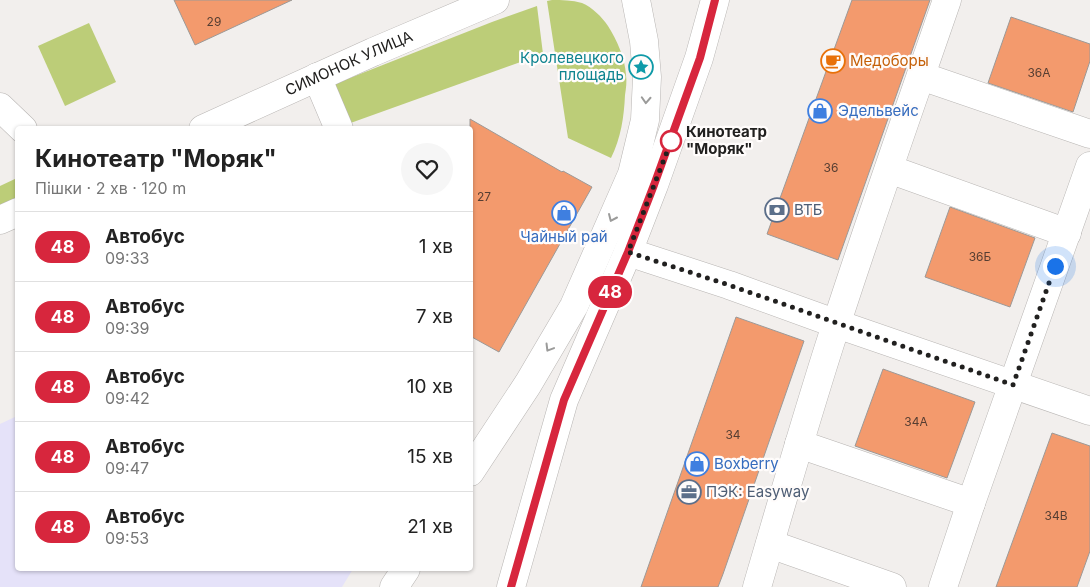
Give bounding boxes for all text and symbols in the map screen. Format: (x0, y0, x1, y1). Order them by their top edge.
house number: 29 (207, 14, 221, 29)
street label: СИМОНОК УЛИЦА (282, 26, 415, 100)
place label: Кролевецкого площадь (520, 48, 624, 84)
cafe icon: Медоборы (820, 48, 846, 74)
place label: Медоборы (850, 51, 929, 70)
place icon: Кролевецкого площадь (628, 54, 654, 80)
house number: 36А (1027, 65, 1051, 80)
one-way arrow (641, 96, 652, 104)
shop icon: Эдельвейс (807, 98, 833, 124)
place label: Эдельвейс (838, 101, 919, 120)
place label: Кинотеатр "Моряк" (686, 122, 767, 158)
marker: Кинотеатр "Моряк" (660, 130, 682, 152)
button: heart (401, 143, 453, 195)
text: Кинотеатр "Моряк" (35, 144, 277, 173)
house number: 36 (824, 160, 838, 175)
text: Пішки · 2 хв · 120 m (35, 178, 186, 198)
house number: 27 (477, 189, 491, 204)
bank icon: ВТБ (764, 197, 790, 223)
shop icon: Чайный рай (551, 200, 577, 226)
place label: ВТБ (794, 200, 822, 219)
one-way arrow (608, 213, 619, 222)
text: Автобус (105, 225, 185, 248)
place label: Чайный рай (520, 227, 608, 246)
text: 1 хв (419, 235, 453, 258)
text: 48 (51, 236, 74, 257)
text: 09:33 (105, 248, 149, 268)
house number: 36Б (969, 249, 992, 264)
your location (1043, 254, 1068, 279)
line badge: 48 (588, 276, 632, 308)
text: 48 (598, 281, 622, 302)
text: Автобус (105, 295, 185, 318)
text: 7 хв (416, 305, 453, 328)
text: 48 (51, 306, 74, 327)
text: 09:39 (105, 318, 149, 338)
one-way arrow (546, 343, 556, 352)
text: Автобус (105, 365, 185, 388)
text: 10 хв (407, 375, 453, 398)
text: 48 (51, 376, 74, 397)
text: 09:42 (105, 388, 150, 408)
house number: 34А (904, 414, 928, 429)
house number: 34 (725, 427, 741, 442)
text: Автобус (105, 435, 185, 458)
text: 15 хв (407, 445, 453, 468)
text: 48 (51, 446, 74, 467)
shop icon: Boxberry (684, 451, 710, 477)
place label: Boxberry (714, 454, 779, 473)
text: 09:47 (105, 458, 149, 478)
office icon: ПЭК: Easyway (676, 479, 702, 505)
place label: ПЭК: Easyway (706, 482, 810, 501)
text: Автобус (105, 505, 185, 528)
house number: 34В (1044, 508, 1068, 523)
text: 21 хв (407, 515, 453, 538)
text: 48 (51, 516, 74, 537)
text: 09:53 (105, 528, 149, 548)

